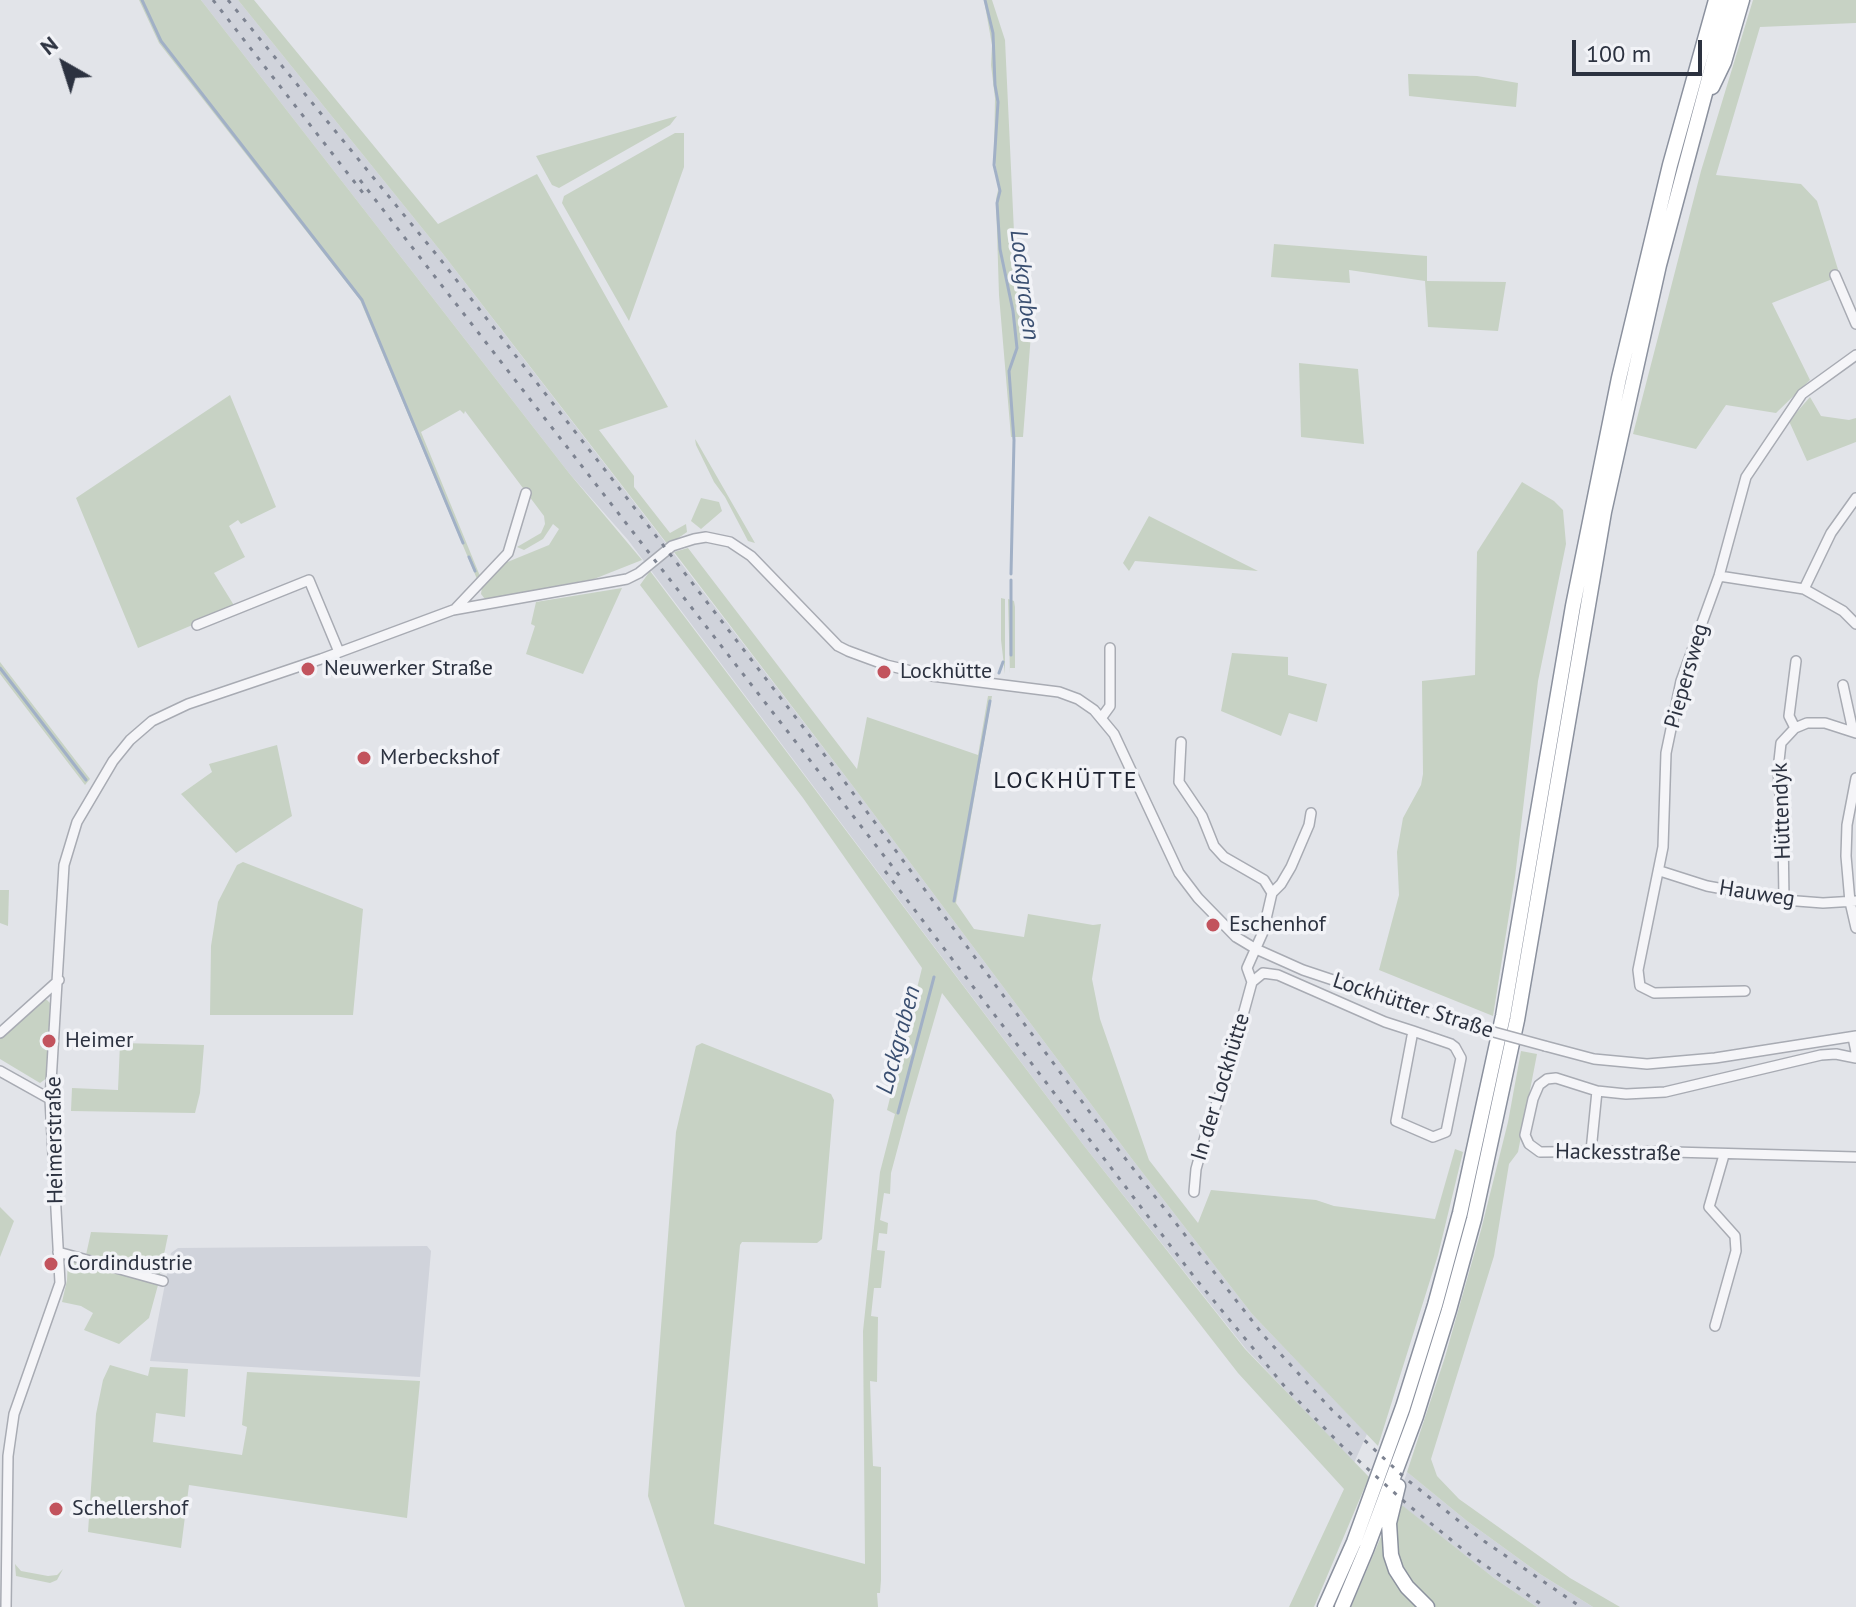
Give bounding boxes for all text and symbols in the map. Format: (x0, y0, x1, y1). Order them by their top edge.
north arrow (24, 24, 104, 104)
scale bar (1576, 24, 1706, 74)
text: N (34, 30, 63, 61)
text: 100 m (1586, 38, 1651, 69)
water label: Lockgraben (1003, 228, 1045, 342)
street label: Piepersweg (1659, 621, 1715, 731)
place label: Neuwerker Straße (324, 656, 493, 682)
place label: Lockhütte (900, 659, 992, 685)
marker: Neuwerker Straße (299, 660, 317, 678)
marker: Lockhütte (875, 663, 893, 681)
place label: Merbeckshof (380, 745, 499, 771)
marker: Merbeckshof (355, 749, 373, 767)
street label: Hüttendyk (1767, 762, 1797, 860)
district label: LOCKHÜTTE (993, 767, 1139, 795)
street label: Hauweg (1717, 875, 1797, 913)
place label: Eschenhof (1229, 912, 1326, 938)
marker: Eschenhof (1204, 916, 1222, 934)
street label: Lockhütter Straße (1329, 968, 1497, 1044)
water label: Lockgraben (871, 983, 927, 1097)
street label: In der Lockhütte (1186, 1010, 1256, 1164)
place label: Heimer (65, 1028, 133, 1054)
marker: Heimer (40, 1032, 58, 1050)
street label: Heimerstraße (41, 1076, 69, 1204)
street label: Hackesstraße (1555, 1139, 1681, 1167)
place label: Cordindustrie (67, 1251, 193, 1277)
marker: Cordindustrie (42, 1255, 60, 1273)
place label: Schellershof (72, 1496, 188, 1522)
marker: Schellershof (47, 1500, 65, 1518)

